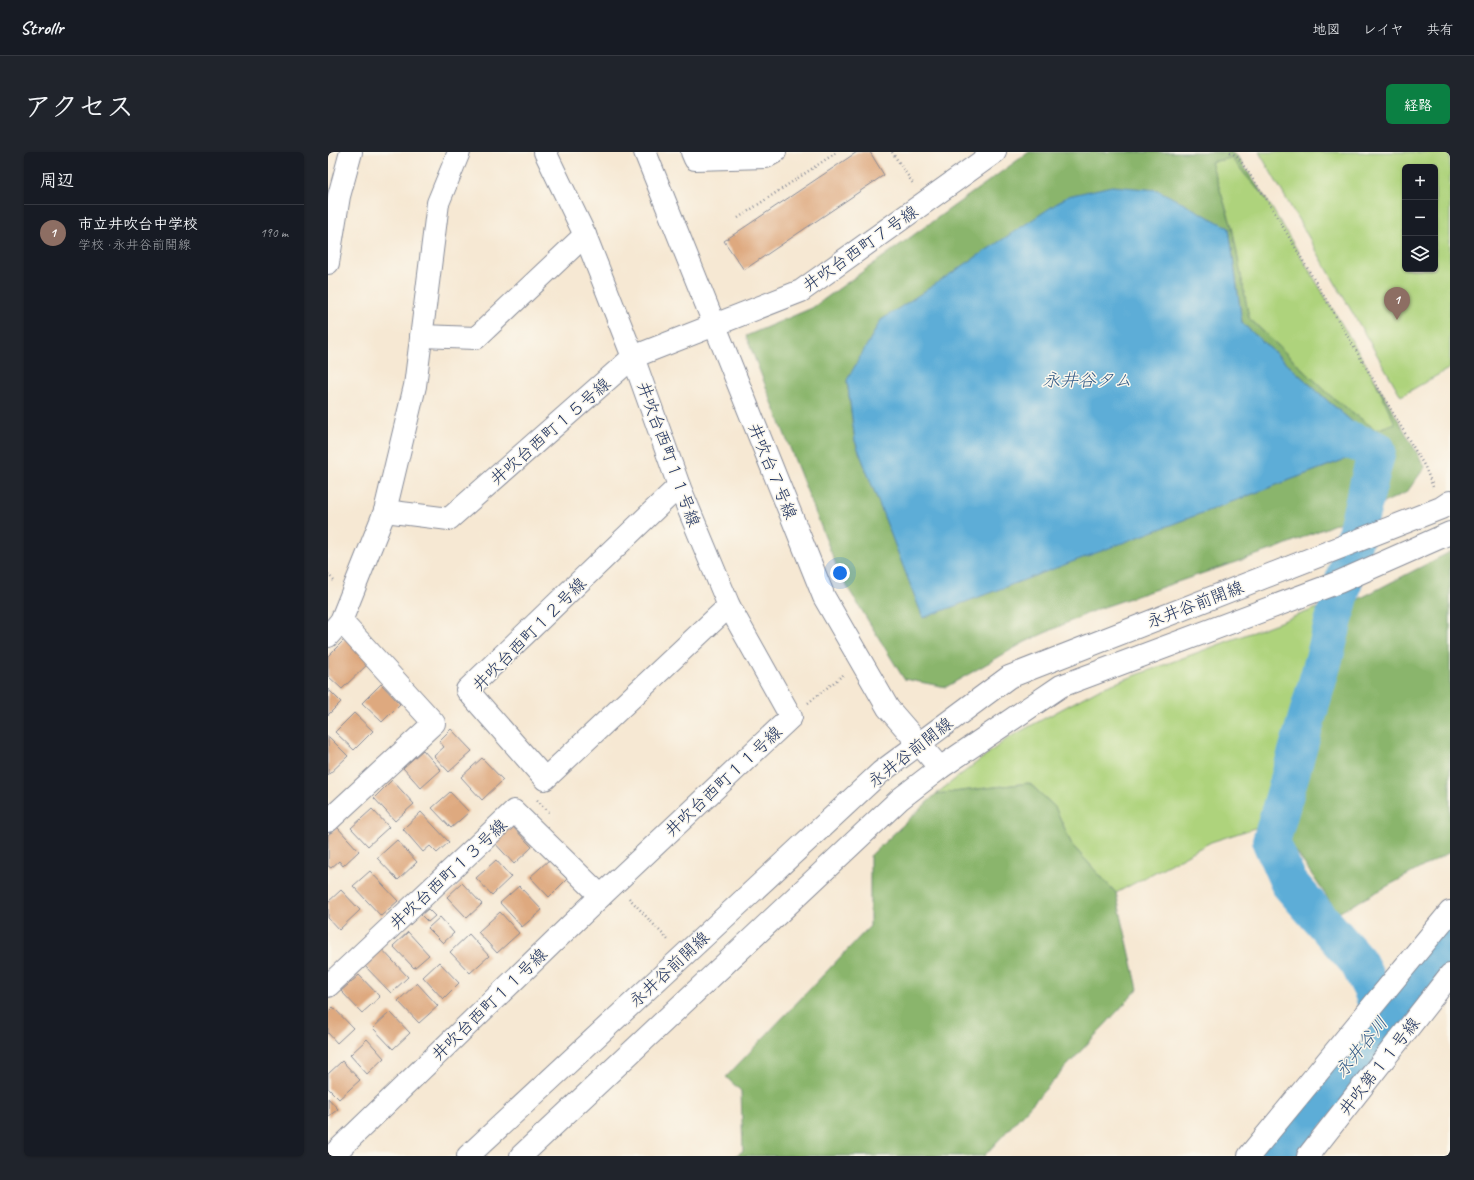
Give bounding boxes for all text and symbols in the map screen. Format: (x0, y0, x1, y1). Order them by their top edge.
text: Strollr (20, 16, 63, 40)
text: 地図 (1313, 21, 1341, 38)
text: レイヤ (1363, 21, 1404, 38)
text: 共有 (1426, 21, 1454, 38)
button: 経路 (1386, 84, 1450, 124)
text: アクセス (24, 89, 134, 124)
map controls (1402, 164, 1438, 272)
button: + (1402, 164, 1438, 200)
text: 周辺 (40, 170, 74, 191)
button: − (1402, 200, 1438, 236)
street label: 井吹台西町７号線 (799, 201, 922, 296)
text: 市立井吹台中学校 (78, 215, 198, 234)
text: 1 (50, 225, 56, 241)
text: 190 m (260, 225, 288, 241)
button: layers (1402, 236, 1438, 272)
text: 学校 · 永井谷前開線 (78, 237, 191, 253)
pin: 1 (1384, 287, 1410, 320)
water label: 永井谷タム (1042, 369, 1132, 391)
street label: 井吹台西町１５号線 (486, 373, 615, 489)
street label: 井吹台西町１１号線 (632, 379, 705, 530)
street label: 井吹台７号線 (744, 420, 801, 522)
your location (830, 563, 850, 583)
street label: 井吹台西町１２号線 (468, 573, 591, 696)
street label: 永井谷前開線 (1144, 576, 1247, 633)
street label: 永井谷前開線 (864, 713, 957, 792)
street label: 井吹台西町１１号線 (660, 722, 786, 841)
street label: 井吹台西町１３号線 (385, 815, 511, 934)
street label: 永井谷前開線 (625, 927, 714, 1012)
street label: 井吹台西町１１号線 (427, 944, 552, 1065)
water label: 永井谷川 (1330, 1012, 1392, 1082)
street label: 井吹第１１号線 (1334, 1013, 1424, 1120)

